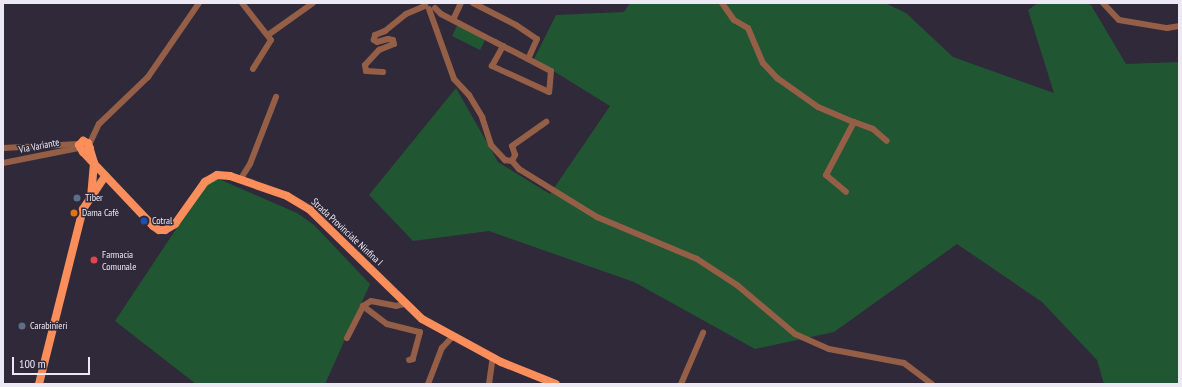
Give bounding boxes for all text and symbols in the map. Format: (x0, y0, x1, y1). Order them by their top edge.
street label: Via Variante (18, 136, 60, 156)
place label: Tiber (85, 192, 103, 204)
marker: Tiber (72, 193, 82, 203)
street label: Strada Provinciale Ninfina I (309, 196, 385, 268)
place label: Dama Cafè (82, 207, 119, 219)
marker: Dama Cafè (69, 208, 79, 218)
place label: Cotral (152, 215, 172, 227)
marker: Cotral (139, 216, 149, 226)
place label: Farmacia Comunale (102, 248, 136, 272)
marker: Farmacia Comunale (89, 255, 99, 265)
place label: Carabinieri (30, 320, 67, 332)
marker: Carabinieri (17, 321, 27, 331)
scale bar (14, 349, 92, 375)
text: 100 m (19, 356, 46, 371)

